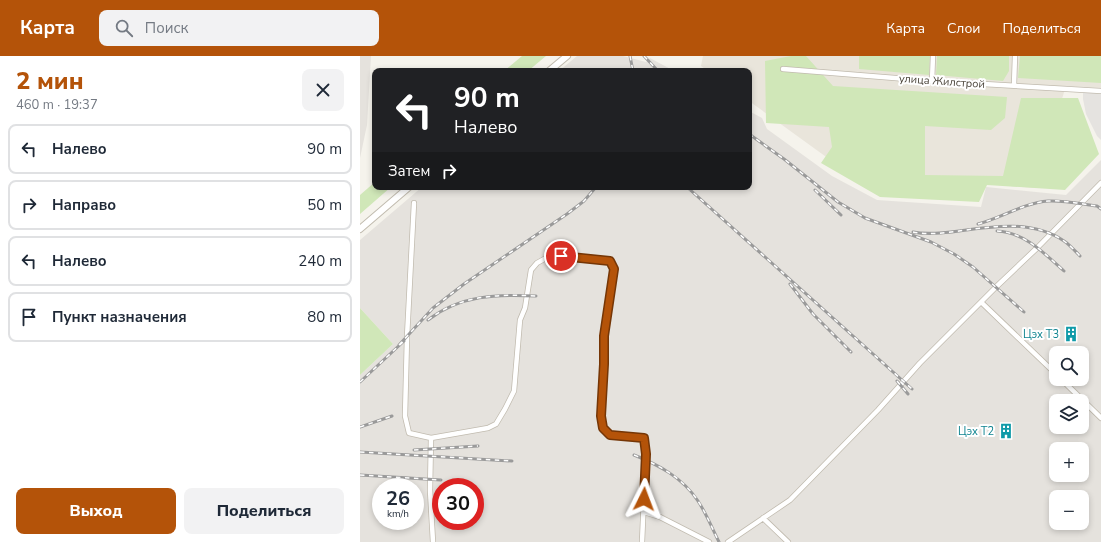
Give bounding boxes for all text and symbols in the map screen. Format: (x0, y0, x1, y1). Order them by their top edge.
search box (99, 10, 379, 46)
text: Карта (20, 15, 75, 41)
icon: search (113, 17, 135, 39)
text: Поиск (145, 18, 188, 38)
text: Карта (886, 19, 925, 38)
text: Слои (947, 19, 981, 38)
text: Поделиться (1003, 19, 1081, 38)
text: 2 мин (16, 65, 84, 97)
button: close (302, 69, 344, 111)
street label: улица Жилстрой (898, 71, 985, 92)
text: 90 m (454, 79, 520, 117)
icon: left (388, 84, 440, 136)
text: 460 m · 19:37 (16, 96, 98, 114)
text: Налево (454, 115, 518, 139)
icon: left (18, 138, 40, 160)
text: Налево (52, 139, 107, 159)
text: 90 m (307, 139, 342, 159)
icon: right (438, 160, 460, 182)
text: Затем (388, 161, 430, 181)
icon: right (18, 194, 40, 216)
text: Направо (52, 195, 116, 215)
text: 50 m (307, 195, 342, 215)
pin (544, 239, 578, 273)
icon: arrive (550, 245, 572, 267)
icon: left (18, 250, 40, 272)
text: Налево (52, 251, 107, 271)
text: 240 m (298, 251, 342, 271)
icon: arrive (18, 306, 40, 328)
text: Пункт назначения (52, 307, 187, 327)
text: 80 m (307, 307, 342, 327)
building icon: Цэх Т3 (1062, 325, 1080, 343)
place label: Цэх Т3 (1023, 327, 1059, 342)
map controls (1049, 346, 1089, 530)
button: search (1049, 346, 1089, 386)
button: layers (1049, 394, 1089, 434)
building icon: Цэх Т2 (997, 422, 1015, 440)
place label: Цэх Т2 (958, 424, 994, 439)
button: + (1049, 442, 1089, 482)
speed limit sign: 30 (432, 478, 484, 530)
position arrow (623, 478, 665, 520)
text: 26 (386, 485, 410, 512)
button: Выход (16, 488, 176, 534)
button: Поделиться (184, 488, 344, 534)
button: − (1049, 490, 1089, 530)
text: km/h (387, 507, 409, 521)

